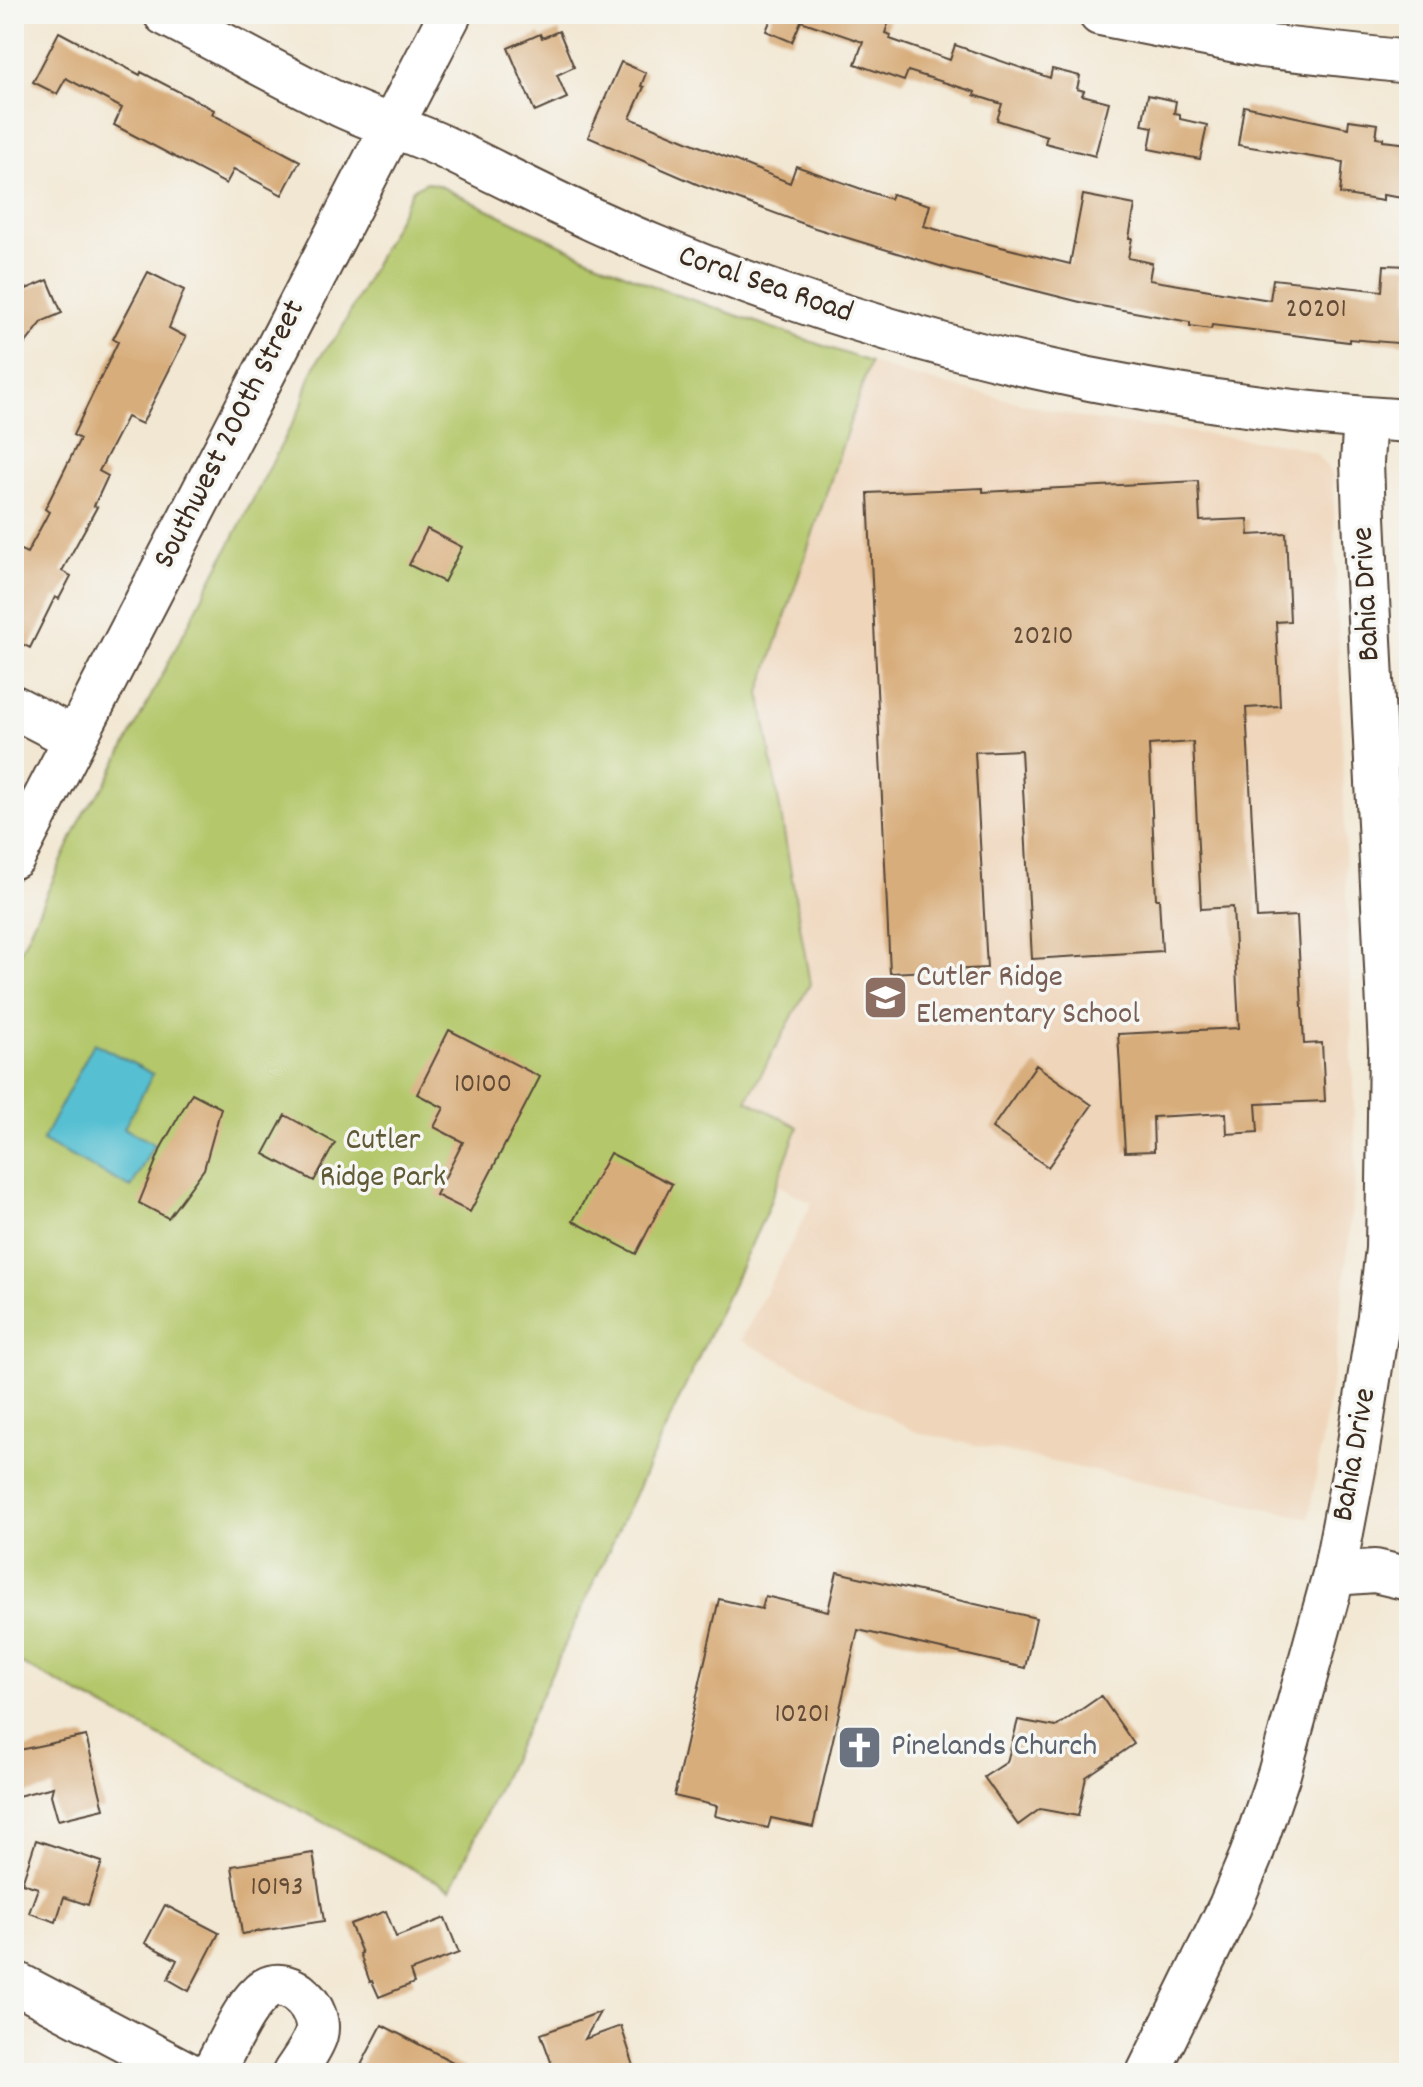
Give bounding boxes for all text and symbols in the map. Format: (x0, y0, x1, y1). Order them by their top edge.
street label: Coral Sea Road (671, 235, 859, 337)
house number: 20201 (1285, 291, 1347, 331)
street label: Southwest 200th Street (143, 292, 319, 577)
street label: Bahia Drive (1342, 526, 1394, 662)
house number: 20210 (1012, 618, 1074, 658)
place label: Cutler Ridge Elementary School (916, 956, 1140, 1039)
school or university icon: Cutler Ridge Elementary School (861, 973, 909, 1021)
house number: 10100 (454, 1066, 512, 1106)
park label: Cutler Ridge Park (320, 1119, 446, 1202)
street label: Bahia Drive (1322, 1385, 1390, 1525)
house number: 10201 (774, 1696, 830, 1736)
church icon: Pinelands Church (836, 1724, 884, 1772)
place label: Pinelands Church (891, 1725, 1097, 1771)
house number: 10193 (251, 1869, 303, 1909)

